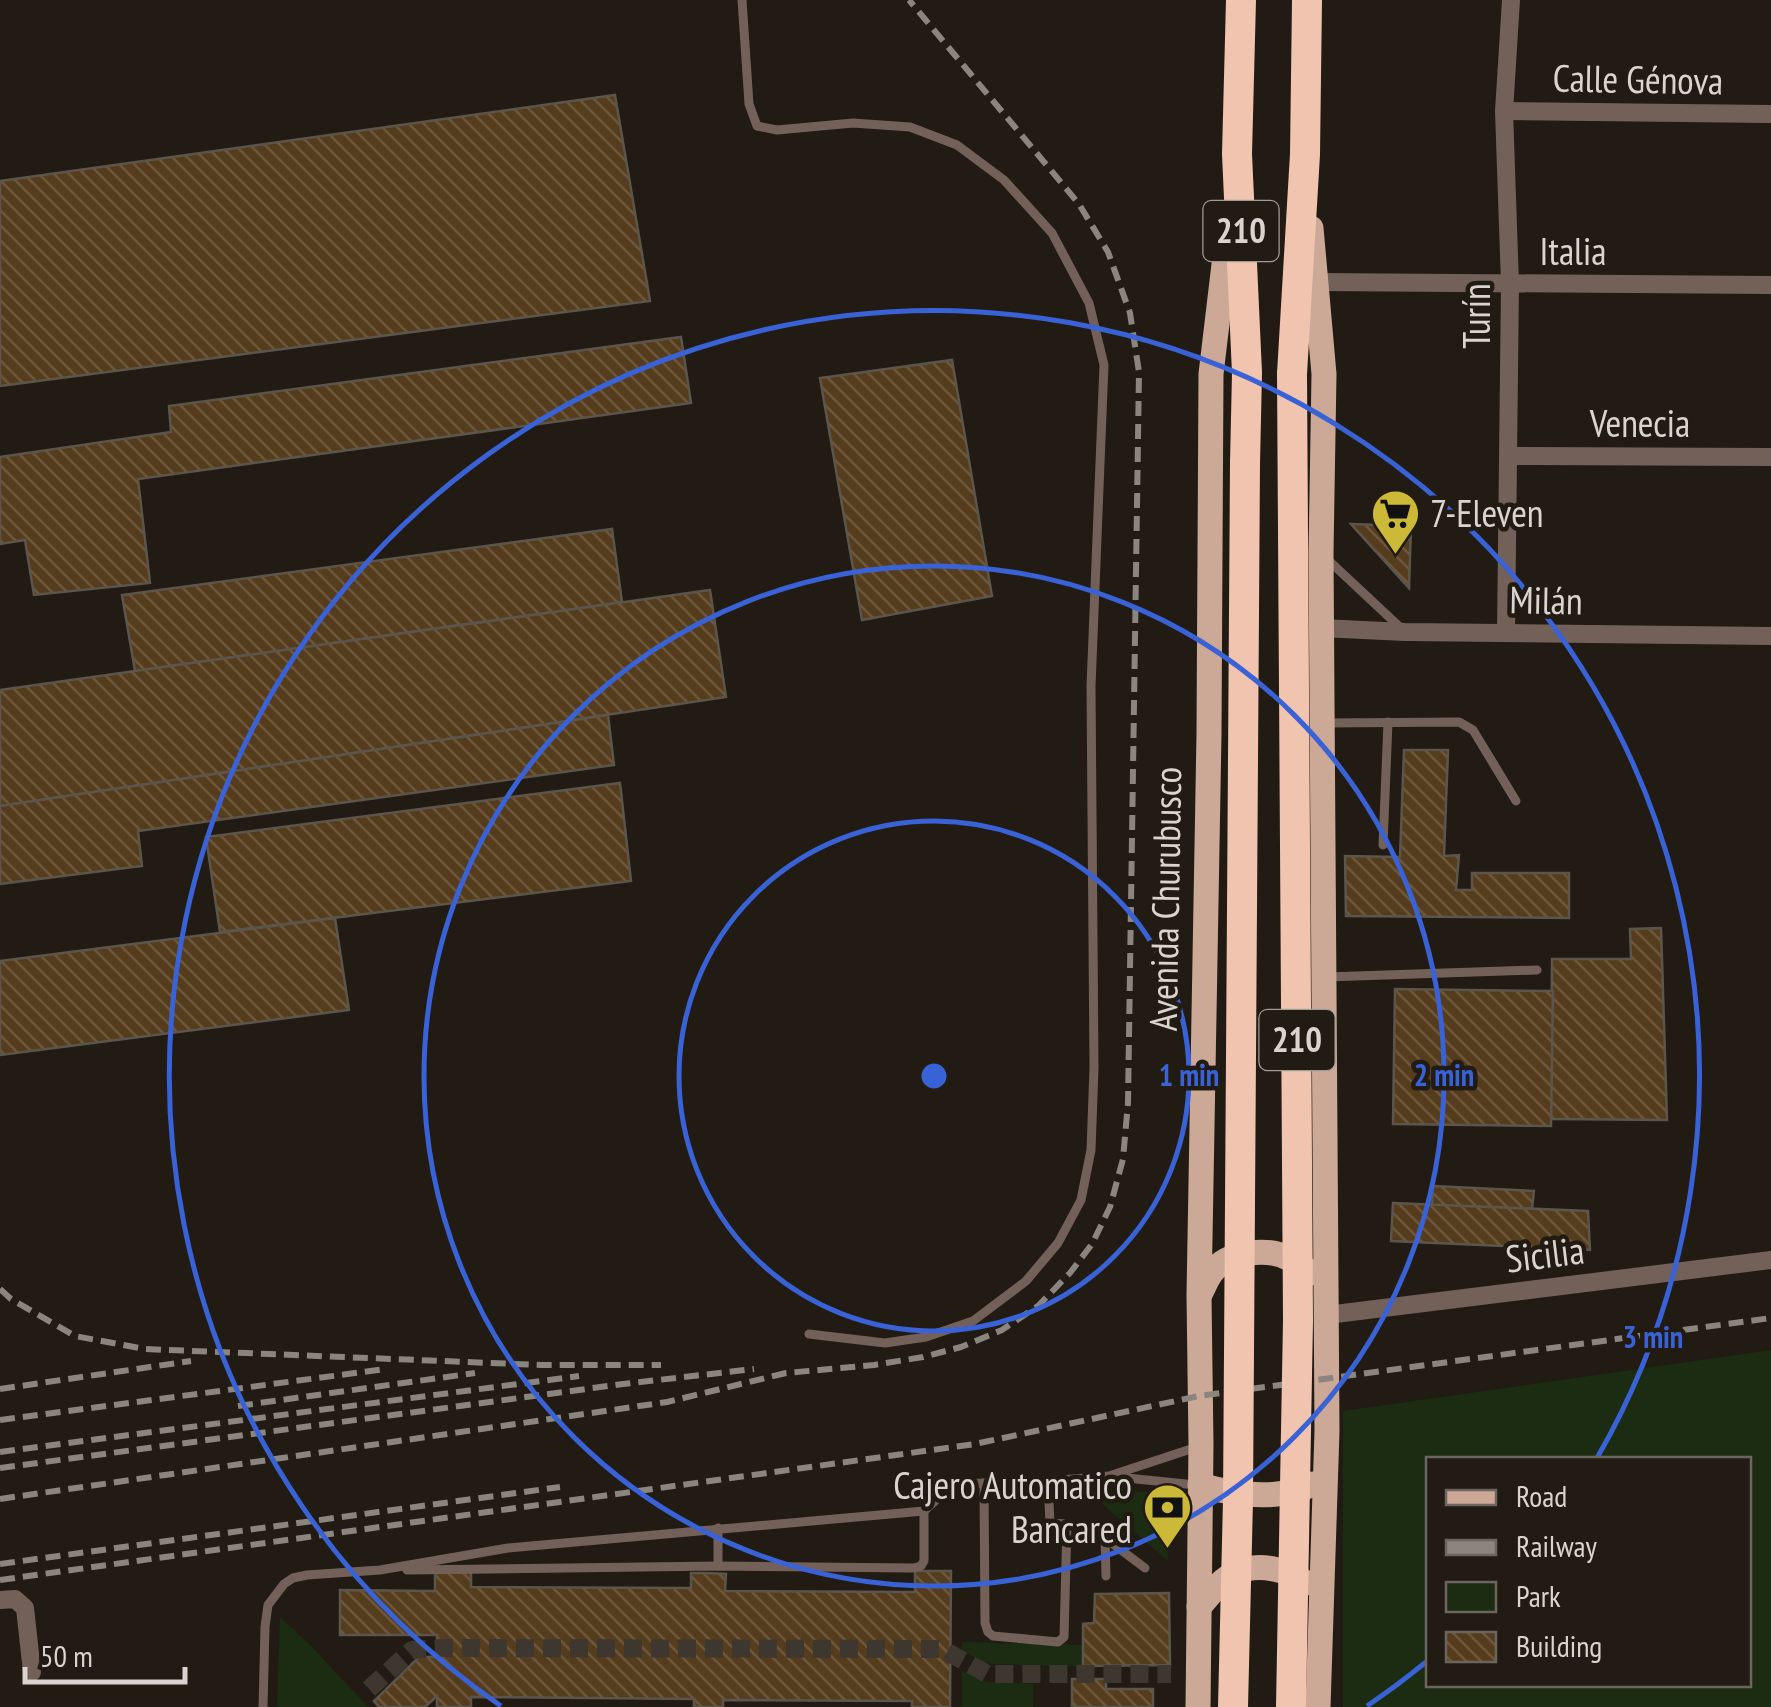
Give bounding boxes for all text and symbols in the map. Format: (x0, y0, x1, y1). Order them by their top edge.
street label: Calle Génova (1552, 53, 1724, 104)
road number: 210 (1204, 201, 1278, 261)
street label: Italia (1540, 226, 1606, 275)
street label: Turín (1451, 283, 1500, 349)
street label: Venecia (1589, 398, 1690, 447)
supermarket icon: 7-Eleven (1369, 488, 1421, 556)
place label: 7-Eleven (1430, 488, 1544, 537)
street label: Milán (1509, 574, 1583, 625)
street label: Avenida Churubusco (1138, 766, 1191, 1032)
road number: 210 (1260, 1010, 1334, 1070)
text: 1 min (1159, 1055, 1219, 1094)
text: 2 min (1414, 1055, 1474, 1094)
centre of rings (916, 1058, 952, 1094)
street label: Sicilia (1503, 1224, 1587, 1283)
text: 3 min (1623, 1317, 1683, 1356)
legend (1426, 1457, 1751, 1687)
place label: Cajero Automatico Bancared (893, 1460, 1132, 1553)
text: Road (1516, 1476, 1567, 1515)
bank icon: Cajero Automatico Bancared (1141, 1482, 1193, 1550)
text: Railway (1516, 1526, 1598, 1565)
text: Park (1516, 1576, 1561, 1615)
scale bar (25, 1622, 185, 1684)
text: Building (1516, 1626, 1602, 1665)
text: 50 m (40, 1636, 93, 1675)

